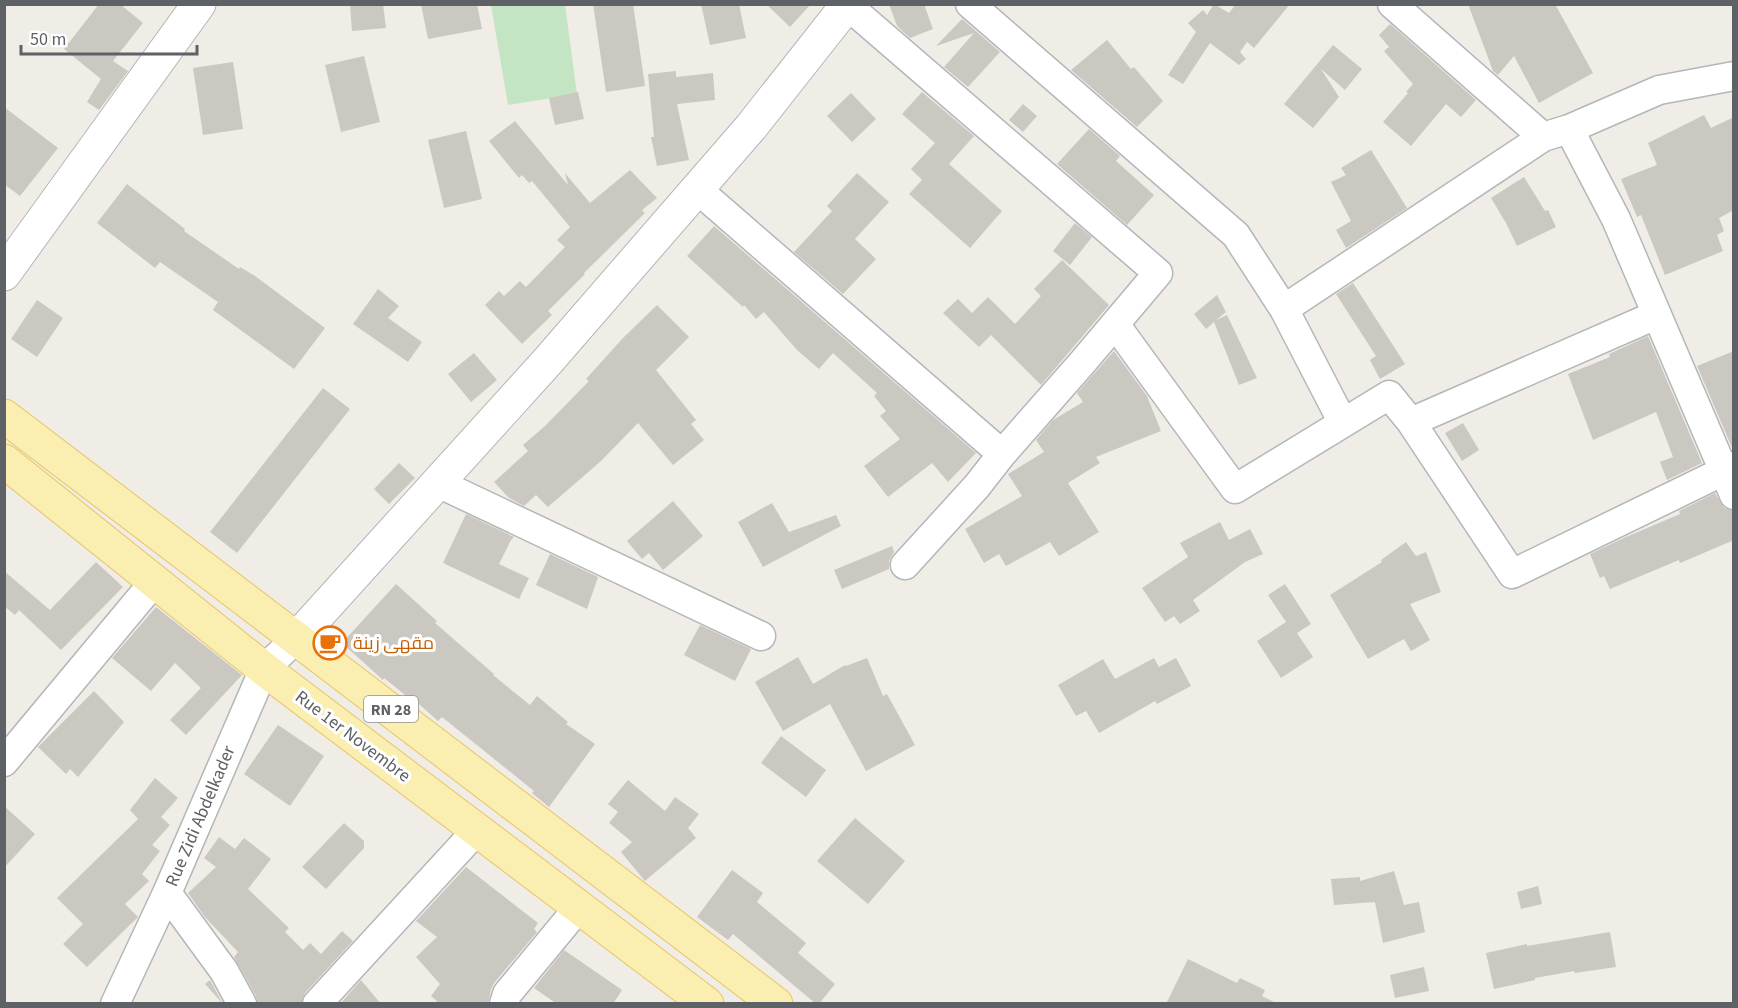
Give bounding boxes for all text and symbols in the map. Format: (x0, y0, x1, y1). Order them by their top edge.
scale bar (21, 18, 196, 56)
text: 50 m (30, 27, 66, 52)
cafe icon: مقهى زينة (312, 625, 348, 661)
place label: مقهى زينة (353, 631, 434, 656)
street label: Rue 1er Novembre (290, 685, 416, 788)
road number: RN 28 (364, 696, 418, 722)
street label: Rue Zidi Abdelkader (159, 741, 242, 891)

